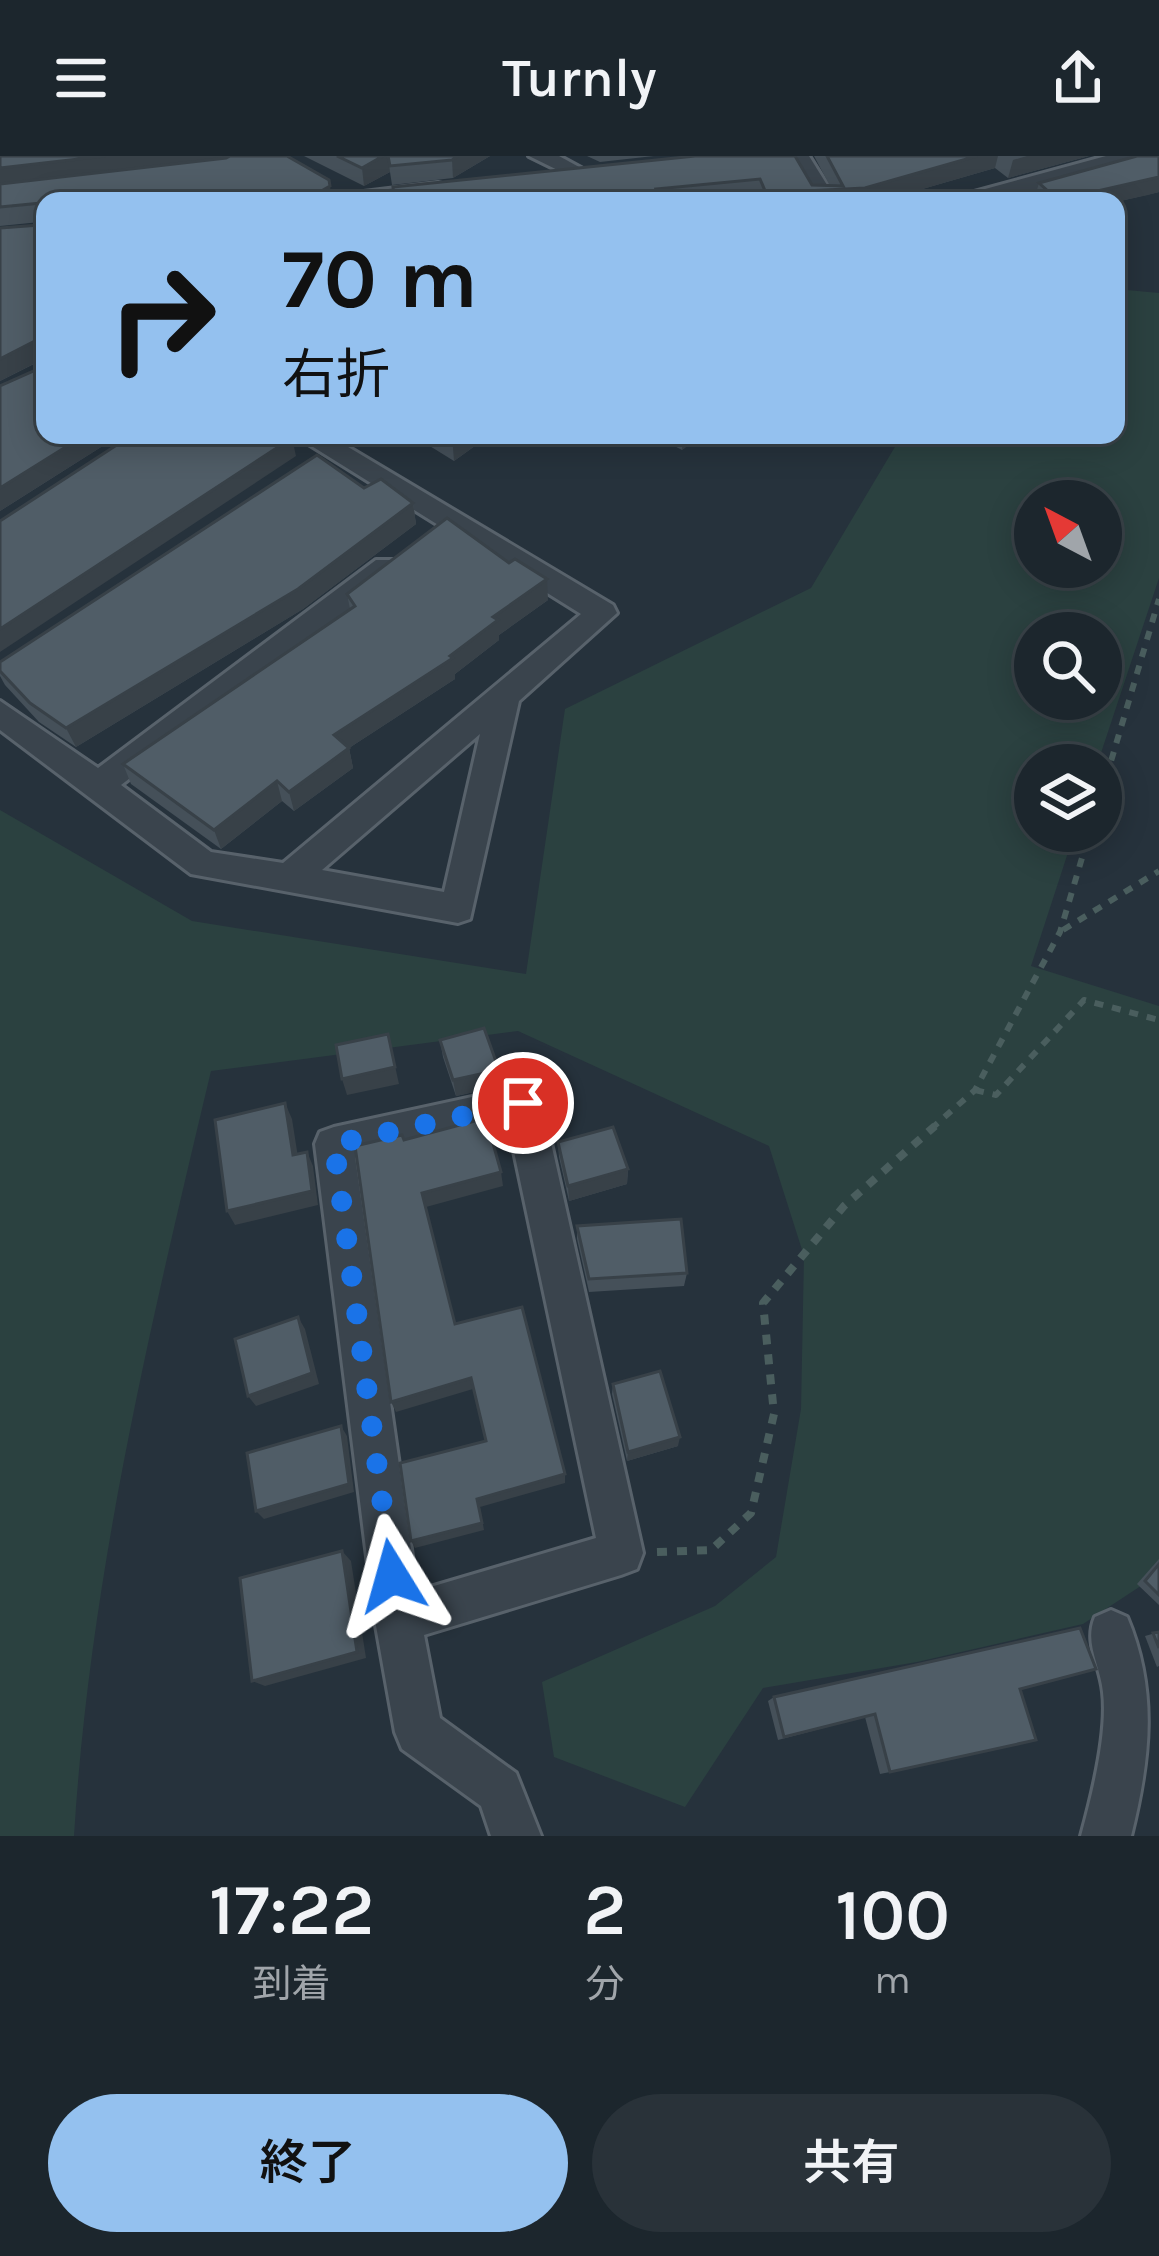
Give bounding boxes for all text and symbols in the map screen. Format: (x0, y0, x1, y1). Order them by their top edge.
icon: menu (48, 45, 114, 111)
icon: share (1045, 45, 1111, 111)
text: Turnly (502, 46, 657, 110)
text: 70 m (282, 230, 478, 328)
icon: right (84, 240, 240, 396)
text: 右折 (282, 343, 390, 407)
north arrow (1014, 480, 1122, 588)
map controls (1014, 480, 1122, 852)
button: search (1014, 612, 1122, 720)
button: layers (1014, 744, 1122, 852)
pin (472, 1052, 574, 1154)
icon: arrive (490, 1070, 556, 1136)
position arrow (329, 1513, 455, 1639)
text: 17:22 (209, 1868, 374, 1952)
text: 2 (583, 1868, 626, 1952)
text: 100 (835, 1873, 950, 1957)
text: m (874, 1957, 911, 2003)
text: 到着 (253, 1961, 331, 2007)
text: 分 (585, 1961, 624, 2007)
button: 終了 (48, 2094, 568, 2232)
button: 共有 (592, 2094, 1111, 2232)

